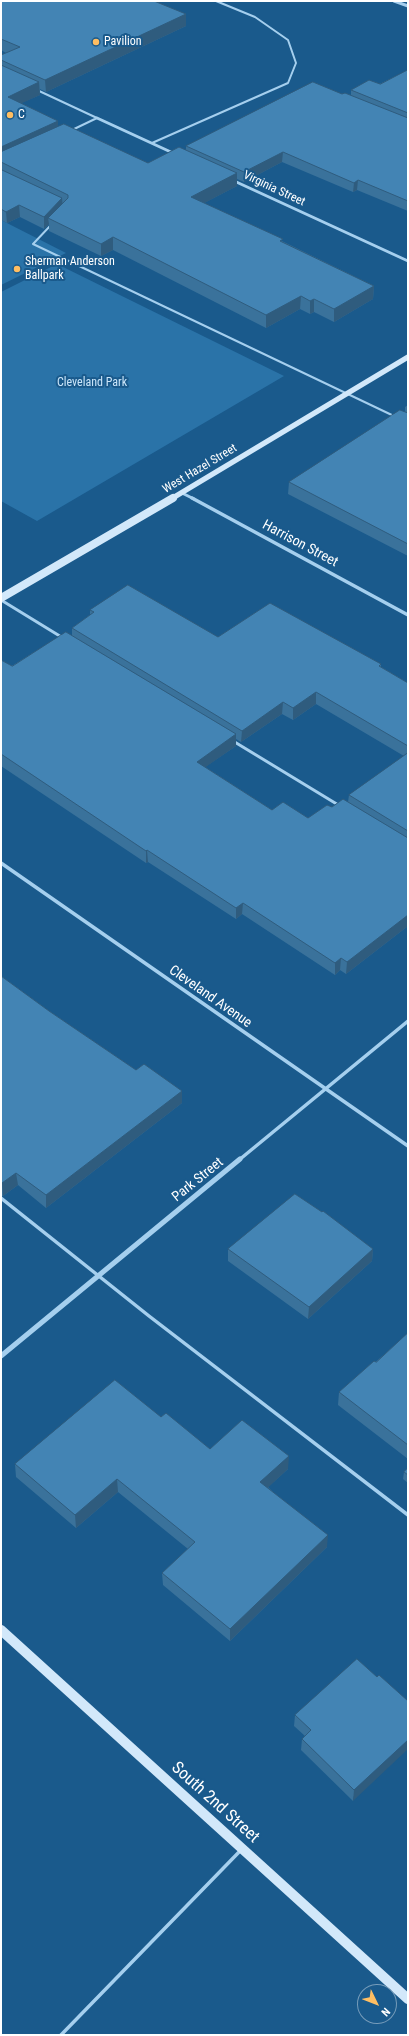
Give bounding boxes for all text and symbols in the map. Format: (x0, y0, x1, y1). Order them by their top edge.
place label: Pavilion (104, 35, 141, 49)
marker: Pavilion (91, 37, 101, 47)
place label: C (18, 108, 25, 122)
marker: C (5, 110, 15, 120)
street label: Virginia Street (241, 168, 307, 210)
place label: Sherman Anderson Ballpark (25, 255, 115, 283)
marker: Sherman Anderson Ballpark (12, 264, 22, 274)
park label: Cleveland Park (57, 376, 127, 390)
street label: West Hazel Street (160, 441, 240, 497)
street label: Harrison Street (259, 517, 341, 571)
street label: Cleveland Avenue (165, 962, 255, 1032)
street label: Park Street (169, 1154, 227, 1206)
street label: South 2nd Street (167, 1758, 263, 1848)
north arrow (357, 1984, 397, 2024)
text: N (378, 2005, 392, 2019)

